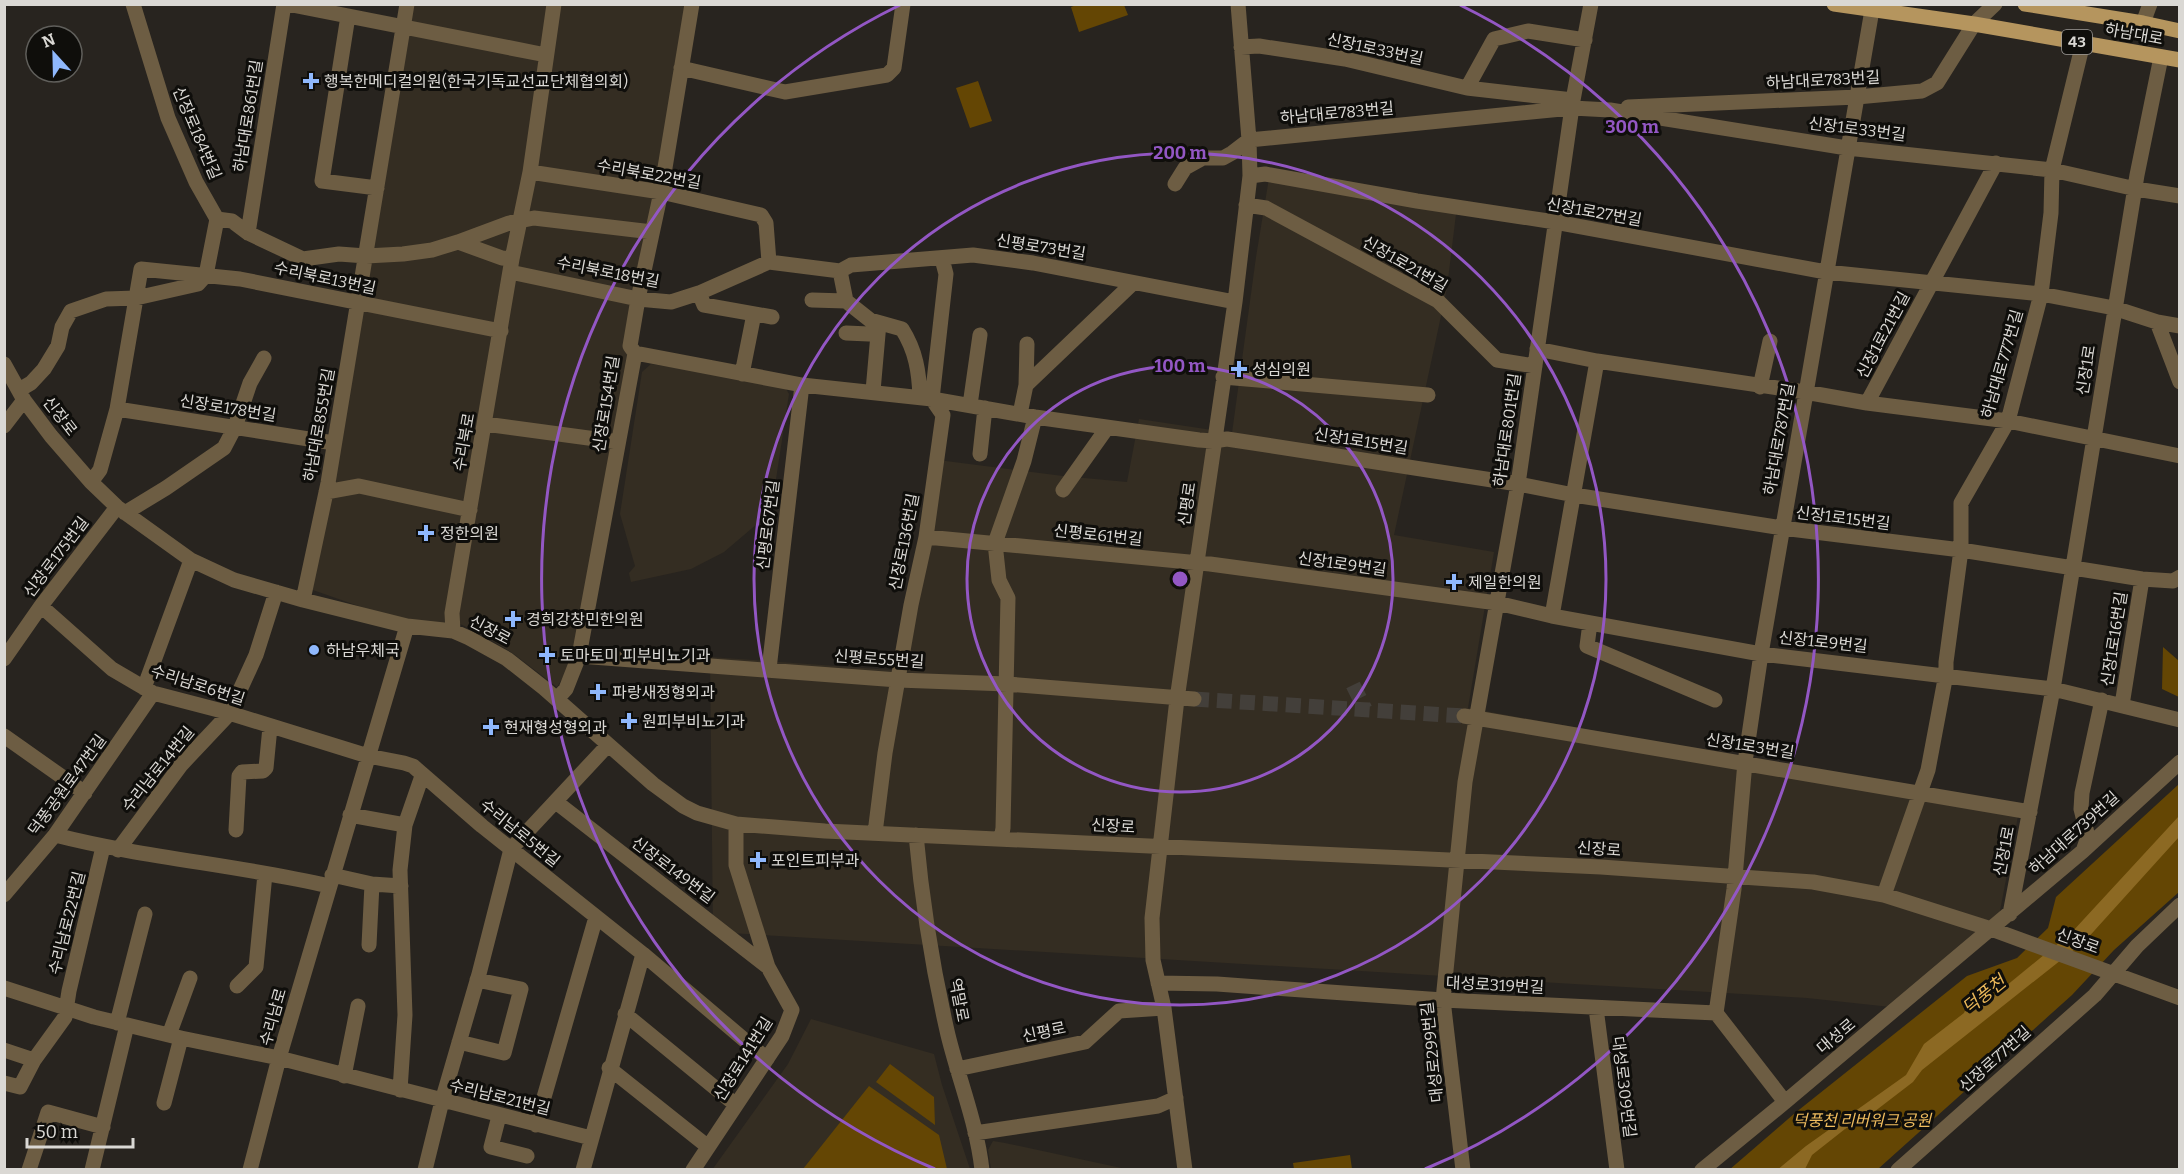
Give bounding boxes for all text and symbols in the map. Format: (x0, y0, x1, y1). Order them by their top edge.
street label: 하남대로 (2103, 20, 2165, 49)
north arrow (24, 24, 84, 84)
text: N (39, 29, 58, 52)
street label: 신장1로33번길 (1325, 30, 1425, 68)
road number: 43 (2062, 30, 2092, 54)
street label: 하남대로861번길 (230, 58, 266, 174)
street label: 하남대로783번길 (1765, 68, 1881, 92)
marker: 행복한메디컬의원(한국기독교선교단체협의회) (302, 72, 320, 90)
place label: 행복한메디컬의원(한국기독교선교단체협의회) (324, 72, 628, 91)
street label: 신장로184번길 (169, 84, 225, 182)
street label: 하남대로783번길 (1279, 99, 1395, 127)
street label: 신장1로33번길 (1807, 114, 1907, 144)
text: 300 m (1605, 116, 1659, 138)
text: 200 m (1153, 142, 1207, 164)
street label: 수리북로22번길 (595, 155, 703, 193)
street label: 신장1로27번길 (1545, 194, 1643, 230)
street label: 신평로73번길 (995, 231, 1087, 263)
street label: 신장1로21번길 (1359, 232, 1451, 296)
street label: 수리북로18번길 (555, 253, 661, 291)
street label: 수리북로13번길 (272, 258, 378, 298)
street label: 신장1로21번길 (1852, 288, 1914, 382)
street label: 하남대로777번길 (1977, 307, 2027, 421)
street label: 신장1로 (2073, 343, 2099, 397)
street label: 신장로154번길 (589, 354, 623, 454)
text: 100 m (1154, 355, 1206, 377)
marker: 성심의원 (1230, 360, 1248, 378)
place label: 성심의원 (1252, 360, 1311, 379)
street label: 하남대로855번길 (300, 367, 338, 483)
street label: 하남대로801번길 (1490, 372, 1524, 488)
street label: 하남대로787번길 (1760, 381, 1798, 497)
street label: 신장로178번길 (178, 391, 278, 425)
street label: 신장로 (39, 393, 81, 439)
street label: 수리북로 (450, 411, 479, 473)
street label: 신장1로15번길 (1313, 424, 1409, 458)
street label: 신평로67번길 (753, 479, 783, 571)
street label: 신평로 (1175, 481, 1200, 527)
street label: 신장로136번길 (885, 492, 923, 592)
street label: 신장1로15번길 (1795, 503, 1891, 533)
street label: 신장로175번길 (19, 513, 93, 601)
street label: 신평로61번길 (1053, 521, 1143, 549)
marker: 정한의원 (417, 524, 435, 542)
place label: 정한의원 (440, 524, 499, 543)
street label: 신장1로9번길 (1296, 548, 1388, 580)
centre of rings (1170, 569, 1190, 589)
marker: 제일한의원 (1445, 573, 1463, 591)
place label: 제일한의원 (1468, 573, 1542, 592)
street label: 신장1로16번길 (2097, 590, 2131, 688)
marker: 경희강창민한의원 (504, 610, 522, 628)
place label: 경희강창민한의원 (526, 610, 644, 629)
street label: 신장로 (466, 611, 514, 649)
street label: 신장1로9번길 (1778, 628, 1868, 656)
place label: 하남우체국 (326, 641, 400, 660)
marker: 하남우체국 (307, 643, 321, 657)
marker: 토마토미 피부비뇨기과 (538, 646, 556, 664)
place label: 토마토미 피부비뇨기과 (560, 646, 711, 665)
street label: 신평로55번길 (833, 646, 925, 672)
street label: 수리남로6번길 (149, 661, 247, 709)
marker: 파랑새정형외과 (589, 683, 607, 701)
place label: 파랑새정형외과 (612, 683, 715, 702)
marker: 원피부비뇨기과 (620, 712, 638, 730)
place label: 원피부비뇨기과 (642, 712, 745, 731)
marker: 현재형성형외과 (482, 718, 500, 736)
place label: 현재형성형외과 (504, 718, 607, 737)
street label: 수리남로14번길 (118, 723, 198, 815)
street label: 신장1로3번길 (1704, 730, 1796, 762)
street label: 덕풍공원로47번길 (24, 731, 110, 839)
street label: 하남대로739번길 (2025, 788, 2123, 878)
street label: 수리남로5번길 (476, 795, 564, 871)
street label: 신장로 (1090, 815, 1136, 837)
street label: 신장1로 (1990, 824, 2018, 878)
street label: 신장로149번길 (628, 833, 718, 907)
street label: 신장로 (1576, 838, 1622, 860)
marker: 포인트피부과 (749, 851, 767, 869)
place label: 포인트피부과 (771, 851, 860, 870)
street label: 수리남로22번길 (45, 869, 89, 977)
street label: 신장로 (2054, 925, 2102, 958)
water label: 덕풍천 (1958, 969, 2012, 1019)
street label: 대성로319번길 (1445, 973, 1545, 997)
street label: 역말로 (945, 977, 973, 1024)
street label: 수리남로 (256, 986, 290, 1048)
street label: 대성로299번길 (1417, 1001, 1447, 1103)
street label: 신장로141번길 (710, 1013, 776, 1105)
street label: 대성로 (1813, 1014, 1859, 1057)
street label: 신평로 (1020, 1018, 1068, 1046)
street label: 신장로77번길 (1955, 1022, 2035, 1096)
street label: 대성로309번길 (1608, 1035, 1640, 1139)
street label: 수리남로21번길 (447, 1075, 553, 1119)
scale bar (27, 1111, 134, 1149)
park label: 덕풍천 리버워크 공원 (1793, 1111, 1933, 1130)
text: 50 m (36, 1121, 78, 1143)

